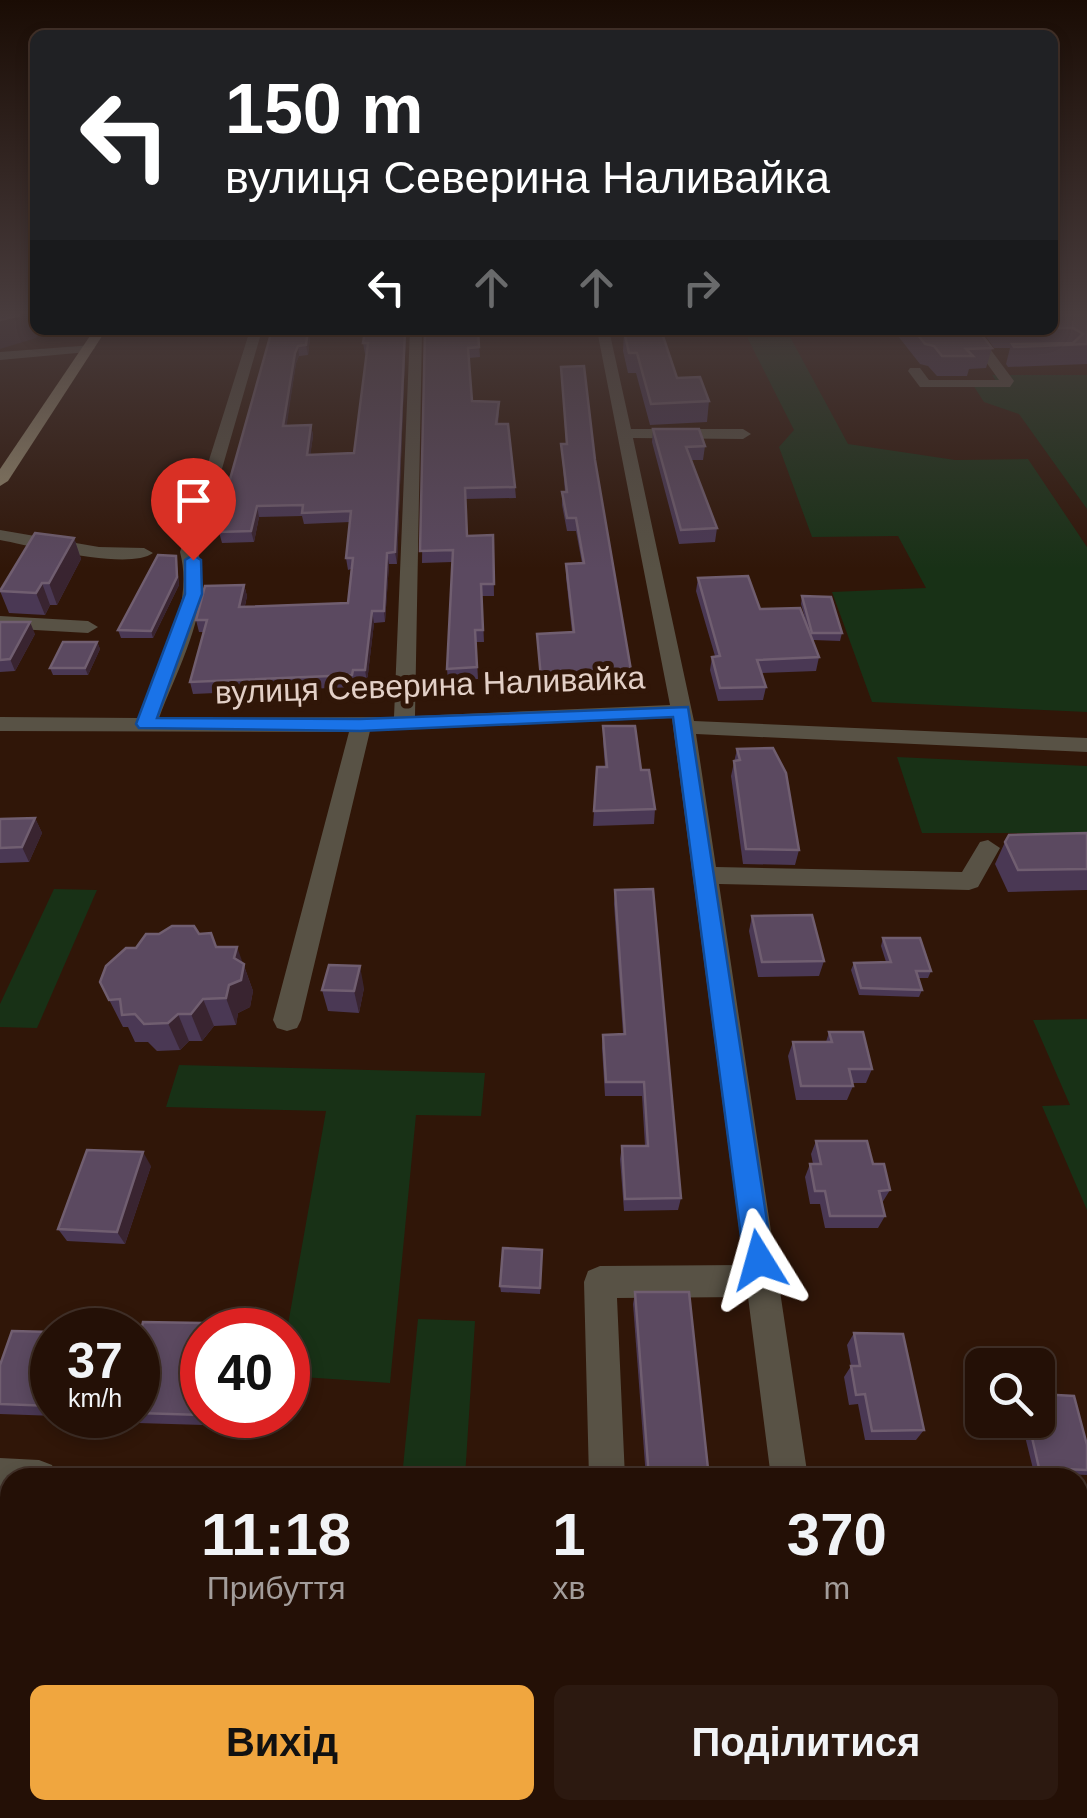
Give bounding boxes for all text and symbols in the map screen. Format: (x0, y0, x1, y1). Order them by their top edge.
icon: left (60, 70, 190, 200)
text: 150 m (225, 70, 423, 148)
text: вулиця Северина Наливайка (225, 152, 830, 203)
icon: left (359, 260, 414, 315)
icon: ahead (464, 260, 519, 315)
icon: ahead (569, 260, 624, 315)
icon: right (674, 260, 729, 315)
pin (151, 458, 236, 561)
icon: arrive (166, 473, 221, 528)
street label: вулиця Северина Наливайка (214, 659, 646, 710)
position arrow (707, 1208, 811, 1312)
speed limit sign: 40 (180, 1308, 310, 1438)
text: 37 (67, 1333, 123, 1389)
map controls (965, 1348, 1055, 1438)
button: search (965, 1348, 1055, 1438)
text: km/h (68, 1384, 122, 1412)
text: 11:18 (201, 1501, 351, 1568)
text: 1 (552, 1501, 586, 1568)
text: 370 (787, 1501, 887, 1568)
text: Прибуття (207, 1570, 346, 1606)
text: хв (553, 1570, 586, 1606)
text: m (823, 1570, 850, 1606)
button: Вихід (30, 1685, 534, 1800)
button: Поділитися (554, 1685, 1058, 1800)

